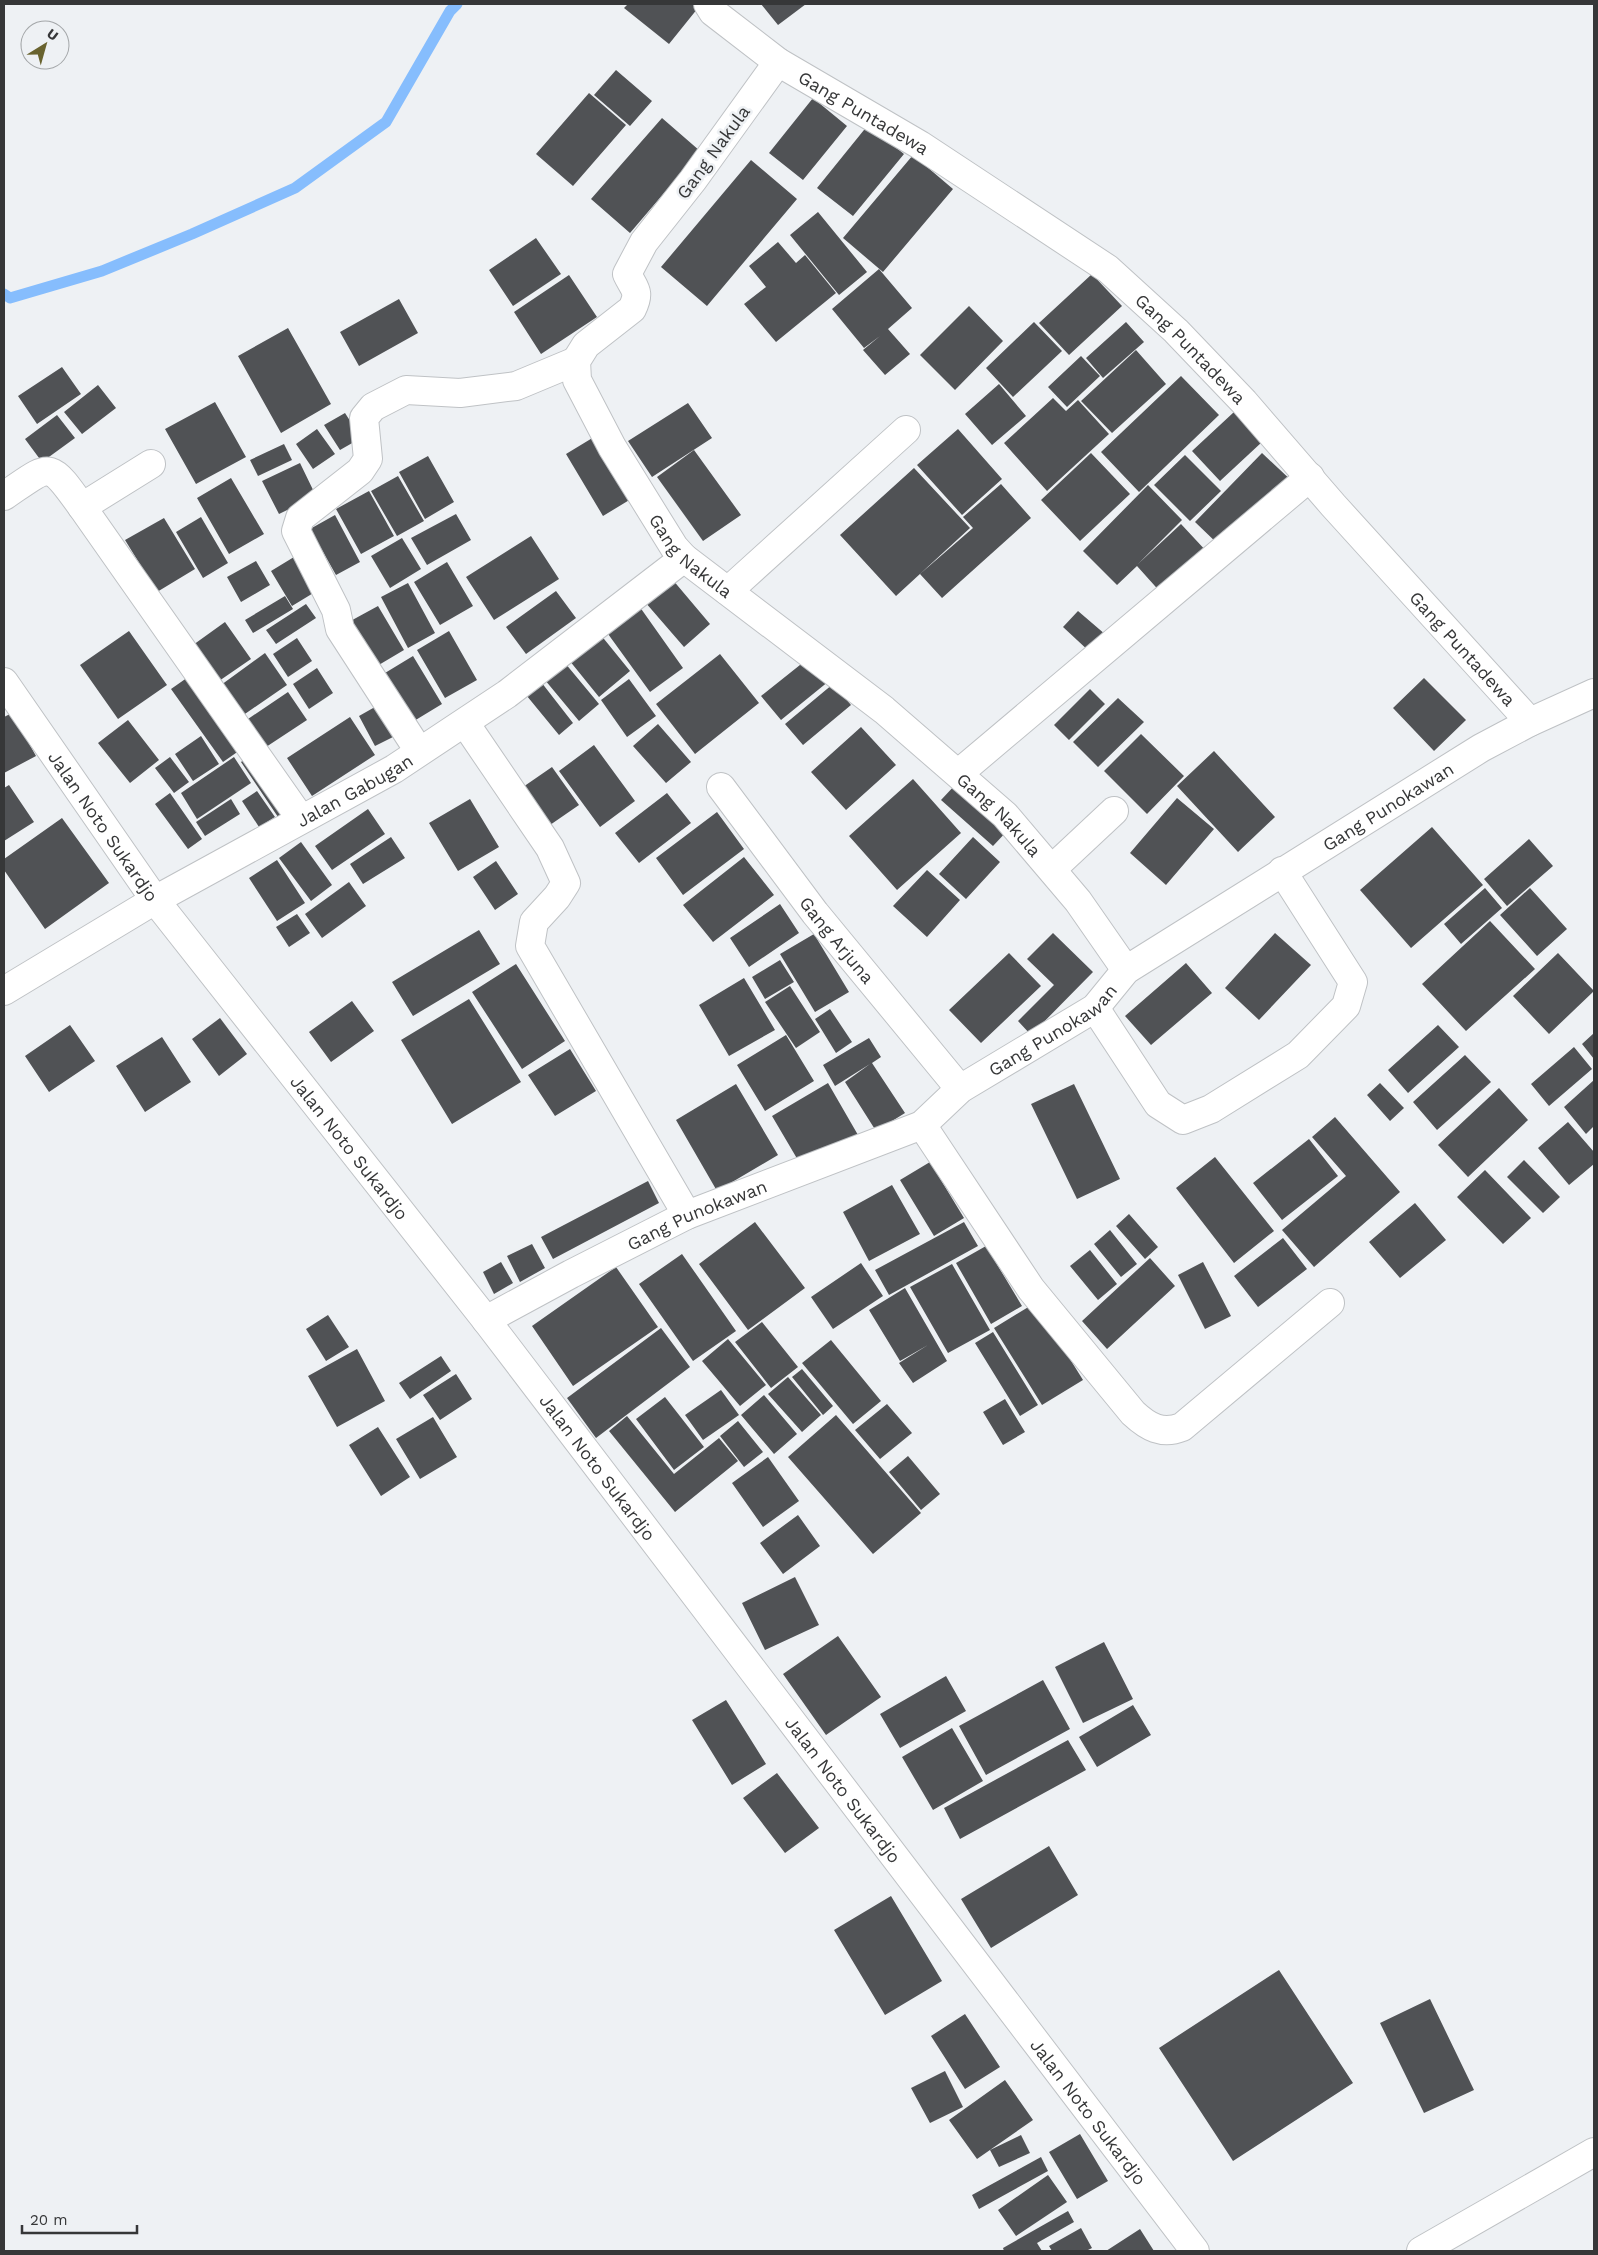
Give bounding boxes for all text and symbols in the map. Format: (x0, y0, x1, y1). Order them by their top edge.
north arrow (20, 20, 70, 70)
text: U (44, 25, 62, 44)
street label: Gang Puntadewa (795, 66, 933, 159)
street label: Gang Nakula (672, 101, 754, 203)
street label: Gang Puntadewa (1131, 289, 1250, 408)
street label: Gang Nakula (645, 510, 737, 602)
street label: Gang Puntadewa (1406, 587, 1520, 710)
street label: Jalan Noto Sukardjo (44, 747, 163, 905)
street label: Jalan Gabugan (293, 749, 416, 831)
street label: Gang Punokawan (1318, 758, 1457, 855)
street label: Gang Nakula (953, 768, 1046, 861)
street label: Gang Arjuna (796, 892, 879, 987)
street label: Gang Punokawan (985, 980, 1121, 1080)
street label: Jalan Noto Sukardjo (287, 1071, 413, 1224)
street label: Gang Punokawan (623, 1175, 770, 1254)
street label: Jalan Noto Sukardjo (536, 1390, 660, 1544)
street label: Jalan Noto Sukardjo (781, 1712, 906, 1867)
street label: Jalan Noto Sukardjo (1027, 2034, 1151, 2189)
scale bar (22, 2202, 138, 2234)
text: 20 m (30, 2211, 68, 2229)

